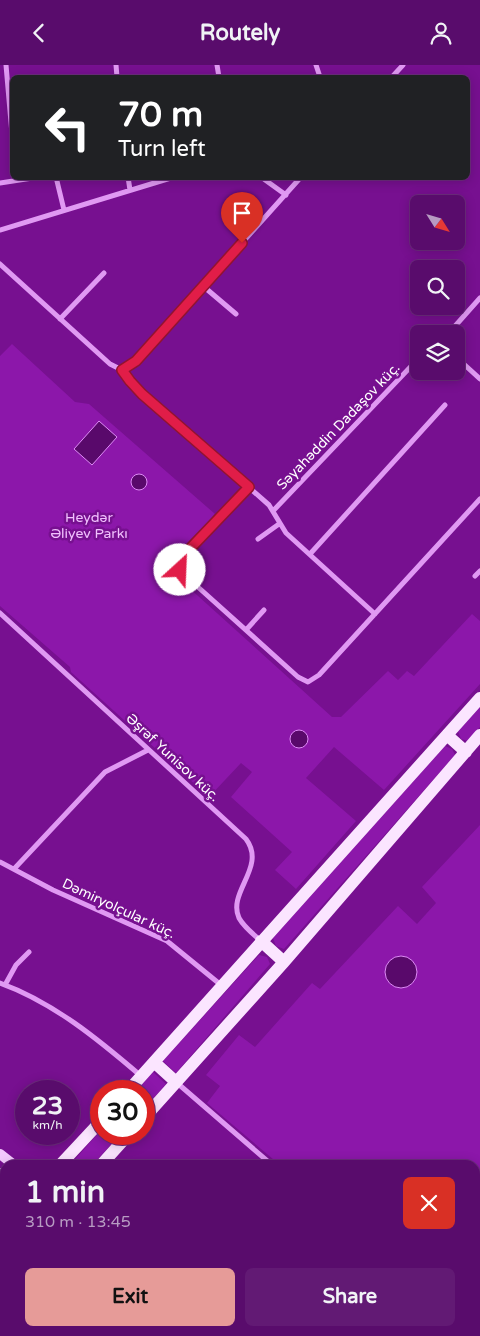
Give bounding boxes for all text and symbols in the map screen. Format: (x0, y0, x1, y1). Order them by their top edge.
icon: back (25, 19, 53, 47)
icon: person (427, 19, 455, 47)
text: Routely (200, 20, 280, 46)
text: 70 m (118, 94, 203, 136)
icon: left (35, 95, 100, 160)
text: Turn left (118, 136, 206, 162)
pin (221, 192, 263, 243)
north arrow (410, 195, 465, 250)
map controls (410, 195, 465, 380)
icon: arrive (228, 199, 256, 227)
button: search (410, 260, 465, 315)
button: layers (410, 325, 465, 380)
street label: Səyahəddin Dadaşov küç. (273, 359, 403, 493)
park label: Heydər Əliyev Parkı (50, 509, 128, 542)
position arrow (153, 543, 205, 595)
street label: Əşrəf Yunisov küç. (122, 710, 223, 805)
street label: Dəmiryolçular küç. (60, 875, 178, 942)
speed limit sign: 30 (90, 1080, 155, 1145)
text: 23 (32, 1091, 63, 1121)
text: km/h (32, 1118, 63, 1132)
text: 1 min (25, 1174, 105, 1211)
button: close (403, 1177, 455, 1229)
text: 310 m · 13:45 (25, 1212, 131, 1232)
button: Exit (25, 1268, 235, 1326)
button: Share (245, 1268, 455, 1326)

